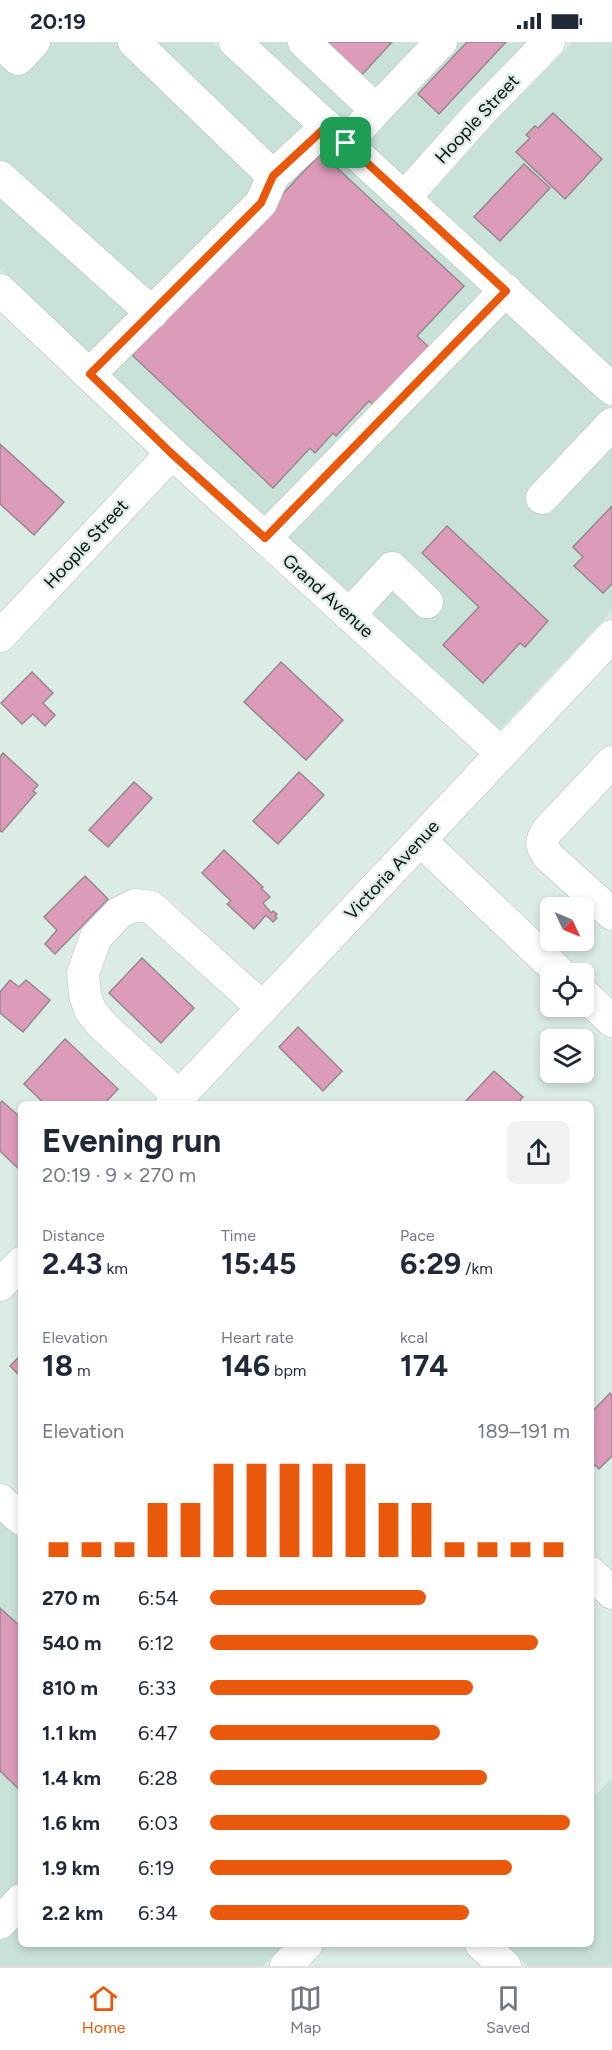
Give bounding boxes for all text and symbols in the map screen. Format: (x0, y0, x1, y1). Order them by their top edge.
text: 20:19 (30, 8, 86, 35)
street label: Hoople Street (430, 70, 524, 168)
pin (320, 117, 371, 168)
icon: arrive (329, 126, 362, 159)
street label: Hoople Street (39, 495, 133, 593)
street label: Grand Avenue (278, 549, 378, 643)
street label: Victoria Avenue (340, 815, 444, 924)
north arrow (540, 897, 594, 951)
map controls (540, 897, 594, 1083)
button: locate (540, 963, 594, 1017)
button: layers (540, 1029, 594, 1083)
text: Evening run (42, 1121, 221, 1160)
button: share (507, 1121, 570, 1184)
text: 20:19 · 9 × 270 m (42, 1163, 196, 1187)
text: Distance (42, 1226, 105, 1245)
text: Time (221, 1226, 256, 1245)
text: Pace (400, 1226, 435, 1245)
text: 2.43 (42, 1245, 102, 1282)
text: 15:45 (221, 1245, 297, 1282)
text: 6:29 (400, 1245, 461, 1282)
text: km (102, 1259, 128, 1278)
text: /km (461, 1259, 493, 1278)
text: Elevation (42, 1328, 108, 1347)
text: Heart rate (221, 1328, 294, 1347)
text: kcal (400, 1328, 428, 1347)
text: 18 (42, 1347, 73, 1384)
text: 146 (221, 1347, 270, 1384)
text: 174 (400, 1347, 448, 1384)
text: m (73, 1361, 91, 1380)
text: bpm (270, 1361, 306, 1380)
text: Elevation (42, 1419, 124, 1443)
text: 189–191 m (477, 1419, 570, 1443)
text: 270 m (42, 1586, 100, 1610)
text: 6:54 (138, 1586, 178, 1610)
text: 540 m (42, 1631, 101, 1655)
text: 6:12 (138, 1631, 174, 1655)
text: 810 m (42, 1676, 98, 1700)
text: 6:33 (138, 1676, 176, 1700)
text: 1.1 km (42, 1721, 97, 1745)
text: 6:47 (138, 1721, 178, 1745)
text: 1.4 km (42, 1766, 101, 1790)
text: 6:28 (138, 1766, 178, 1790)
text: 1.6 km (42, 1811, 100, 1835)
text: 6:03 (138, 1811, 178, 1835)
text: 1.9 km (42, 1856, 100, 1880)
text: 6:19 (138, 1856, 174, 1880)
text: 2.2 km (42, 1901, 103, 1925)
text: 6:34 (138, 1901, 178, 1925)
tab: Home (82, 1982, 126, 2037)
tab: Map (289, 1982, 322, 2037)
tab: Saved (486, 1982, 530, 2037)

